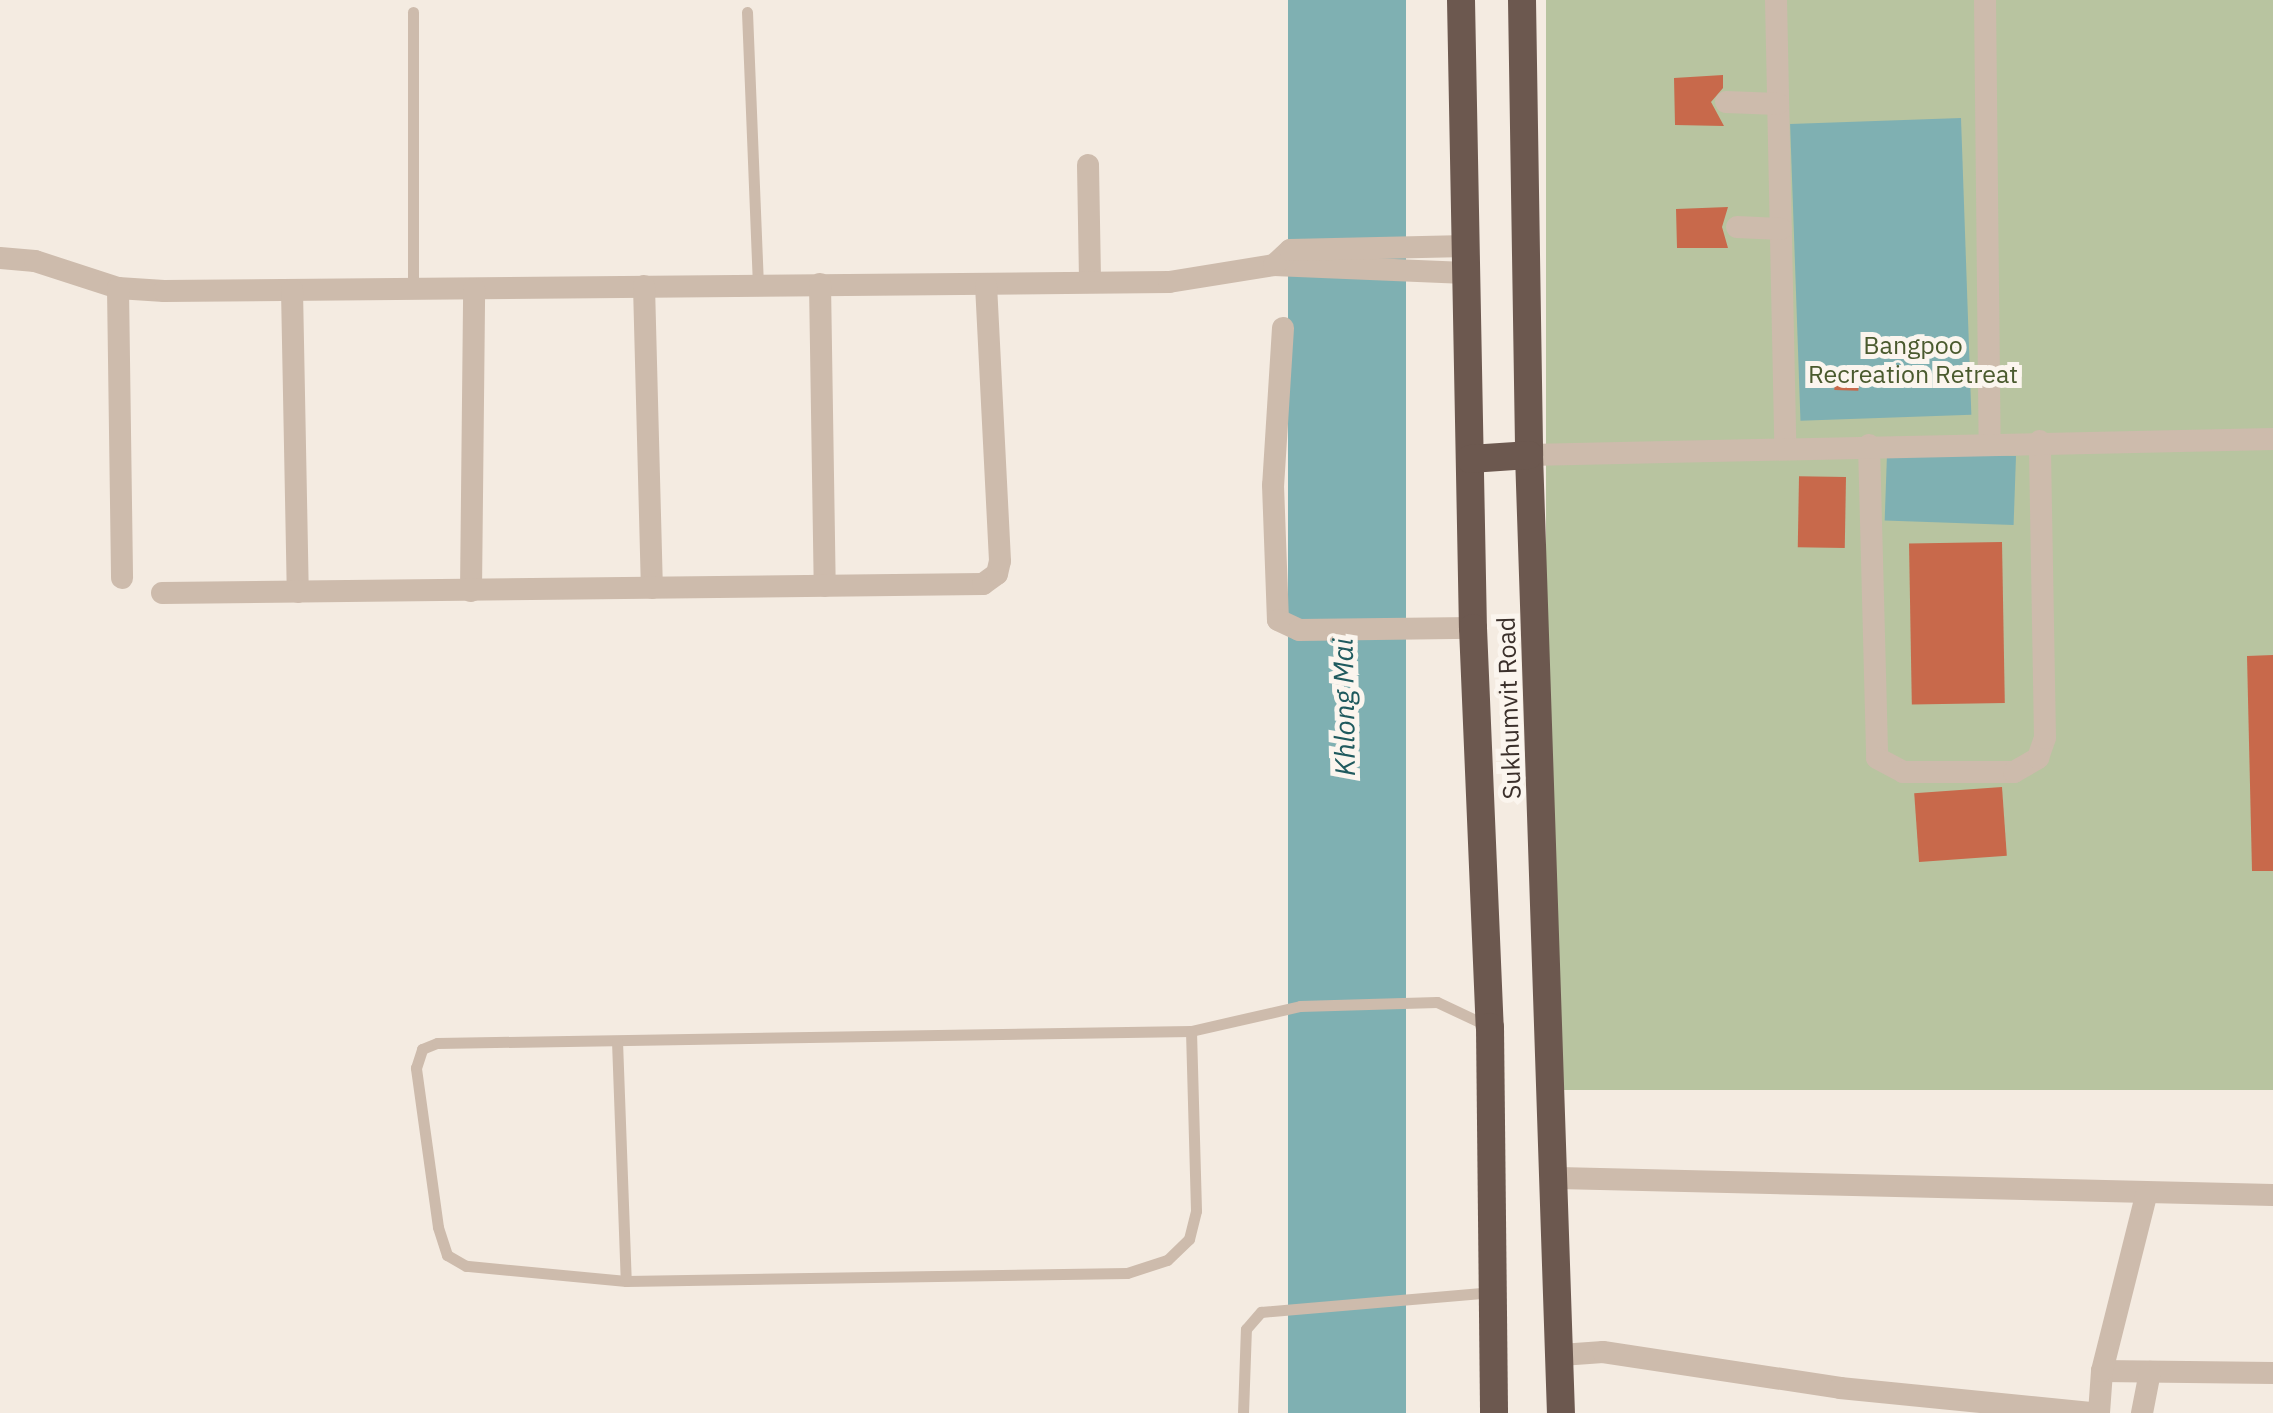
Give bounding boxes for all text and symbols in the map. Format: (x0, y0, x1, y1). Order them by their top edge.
park label: Bangpoo Recreation Retreat (1808, 331, 2018, 390)
street label: Sukhumvit Road (1491, 616, 1527, 800)
water label: Khlong Mai (1326, 638, 1362, 776)

